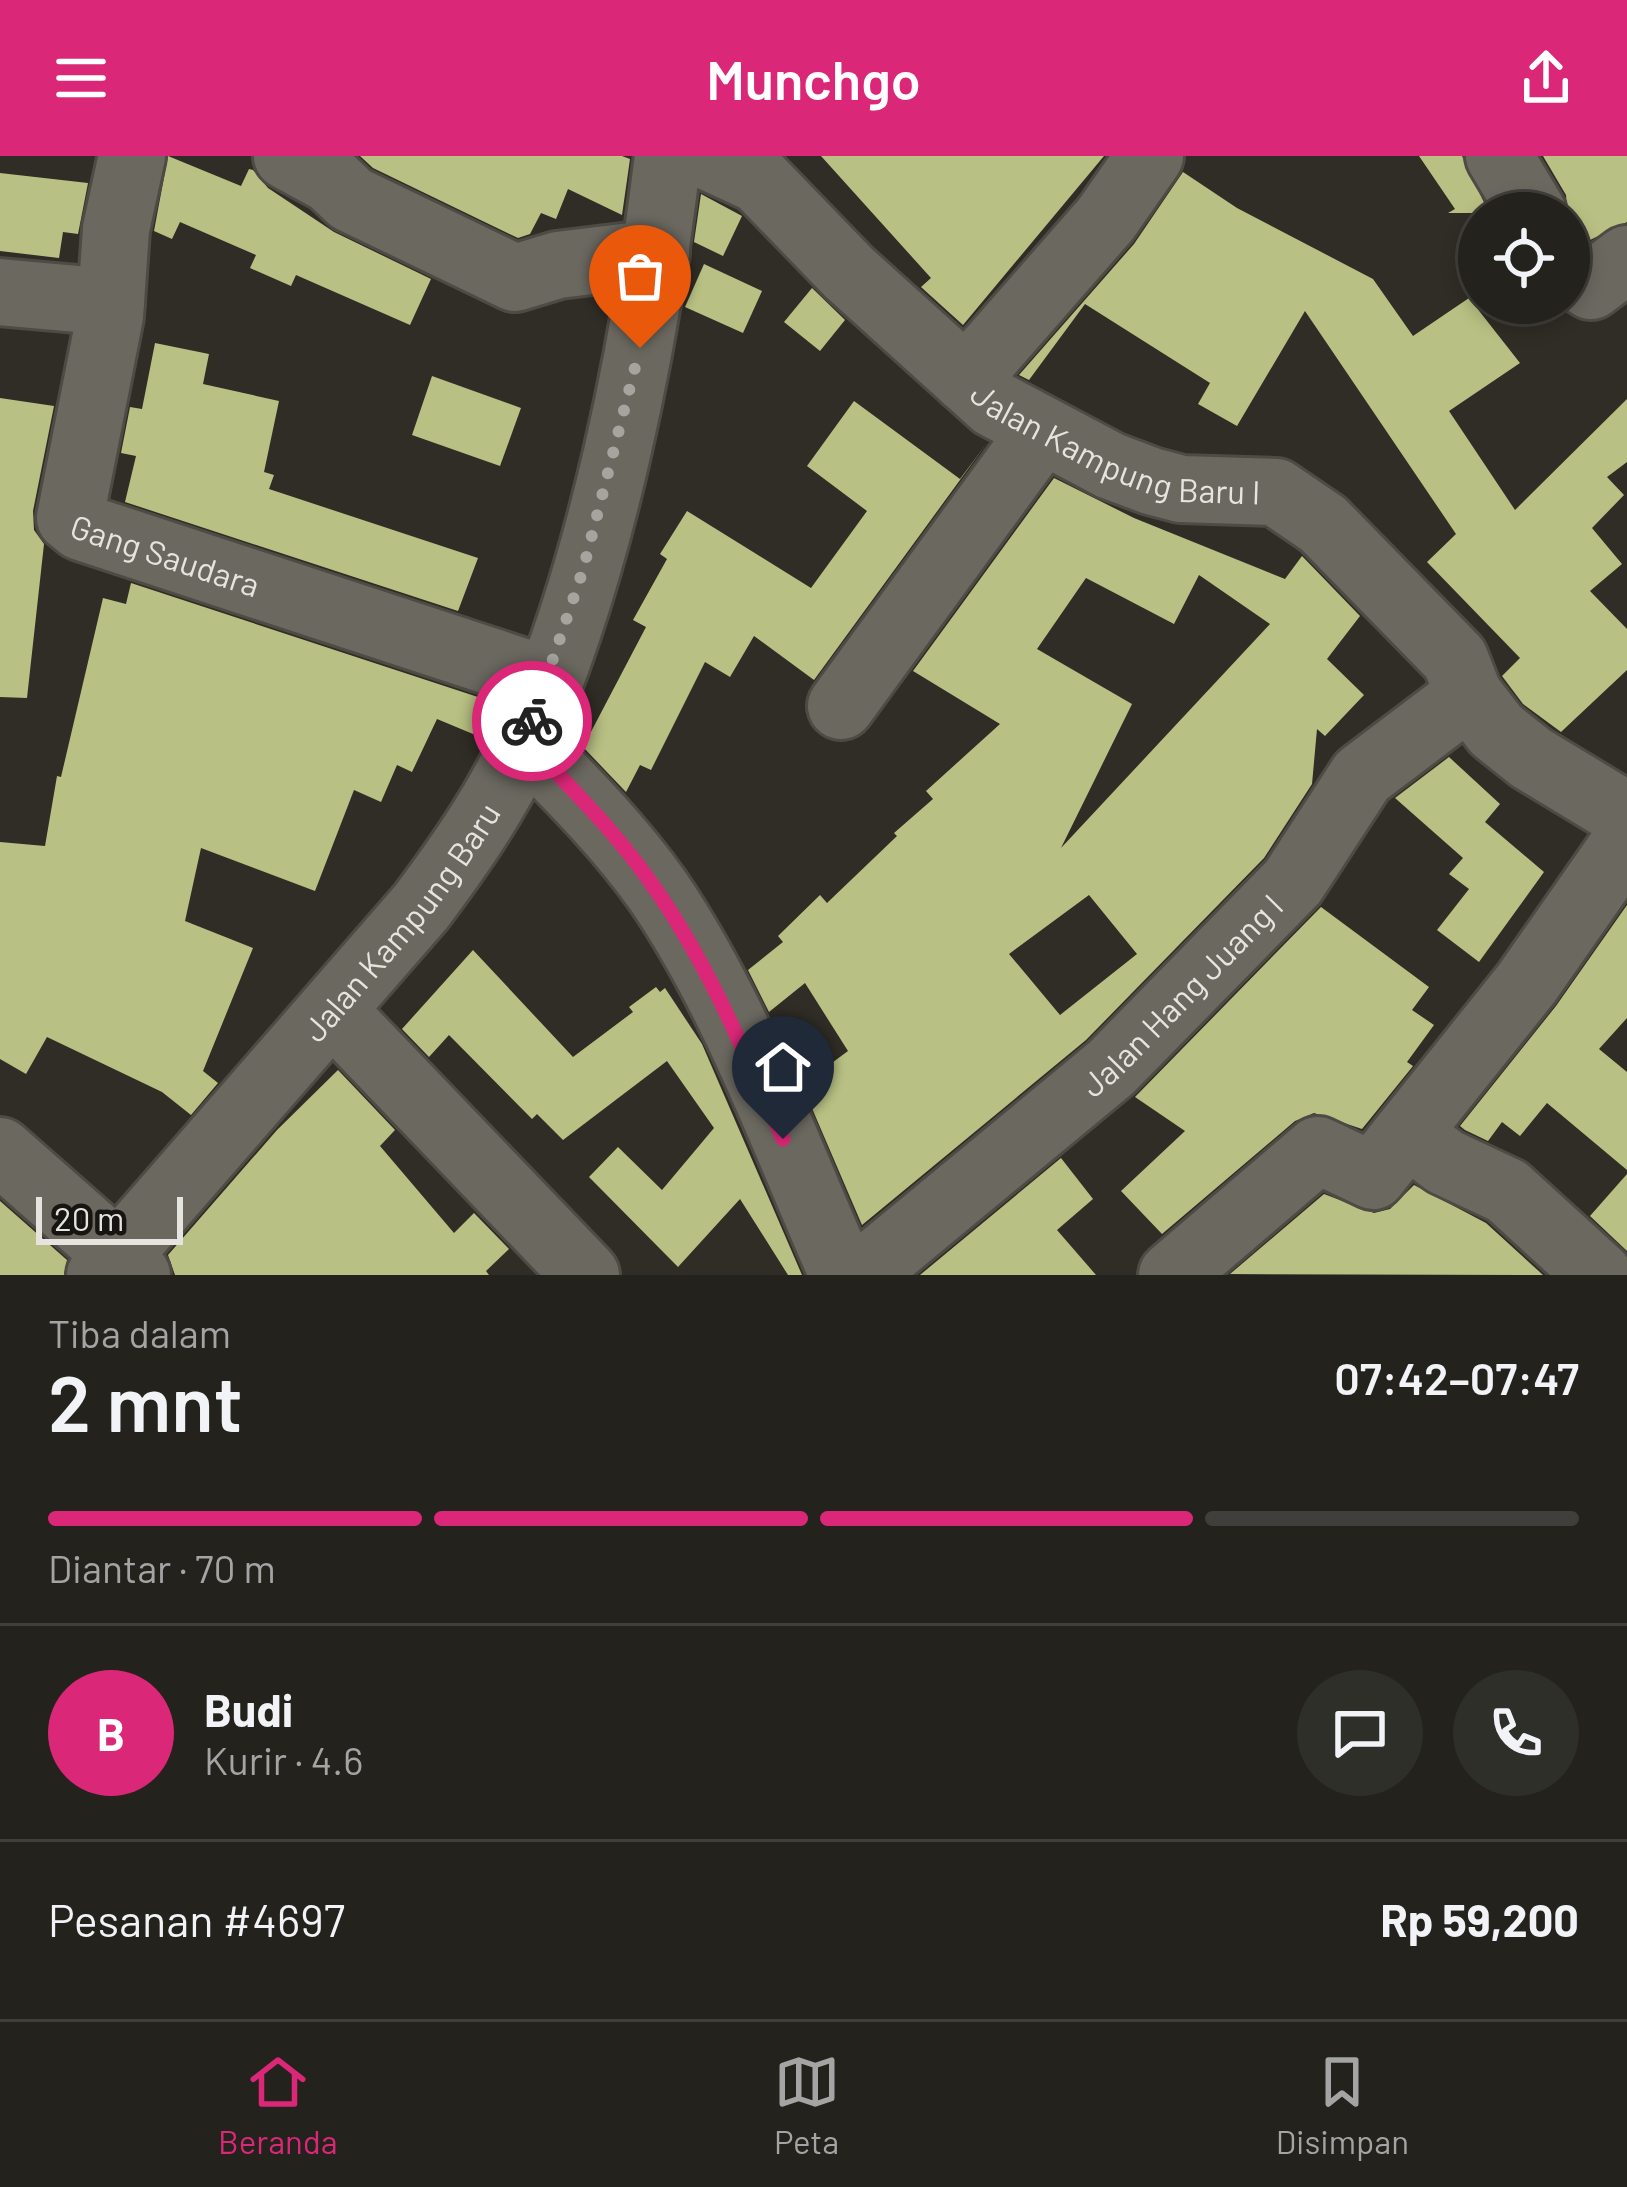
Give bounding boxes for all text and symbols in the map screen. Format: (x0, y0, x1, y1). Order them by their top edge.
icon: menu (48, 45, 114, 111)
icon: share (1513, 45, 1579, 111)
text: Munchgo (706, 46, 921, 111)
map controls (1458, 192, 1590, 324)
button: locate (1458, 192, 1590, 324)
pin (589, 225, 691, 348)
icon: bag (607, 243, 673, 309)
street label: Jalan Kampung Baru I (963, 373, 1261, 511)
street label: Gang Saudara (66, 505, 265, 604)
courier (472, 661, 592, 781)
icon: bike (499, 688, 565, 754)
street label: Jalan Kampung Baru (294, 795, 508, 1049)
street label: Jalan Hang Juang I (1073, 885, 1290, 1105)
pin (732, 1016, 834, 1139)
icon: home (750, 1034, 816, 1100)
scale bar (36, 1191, 183, 1244)
text: 20 m (54, 1198, 124, 1238)
text: Tiba dalam (48, 1309, 231, 1356)
text: 07:42–07:47 (1334, 1350, 1579, 1404)
text: 2 mnt (48, 1354, 243, 1448)
text: Diantar · 70 m (48, 1544, 276, 1591)
button: chat (1297, 1670, 1423, 1796)
button: phone (1453, 1670, 1579, 1796)
text: Budi (204, 1682, 293, 1736)
text: B (97, 1706, 125, 1760)
text: Kurir · 4.6 (204, 1736, 363, 1783)
text: Pesanan #4697 (48, 1892, 345, 1946)
text: Rp 59,200 (1380, 1892, 1579, 1946)
tab: Beranda (218, 2049, 338, 2161)
tab: Peta (774, 2049, 840, 2161)
tab: Disimpan (1276, 2049, 1409, 2161)

